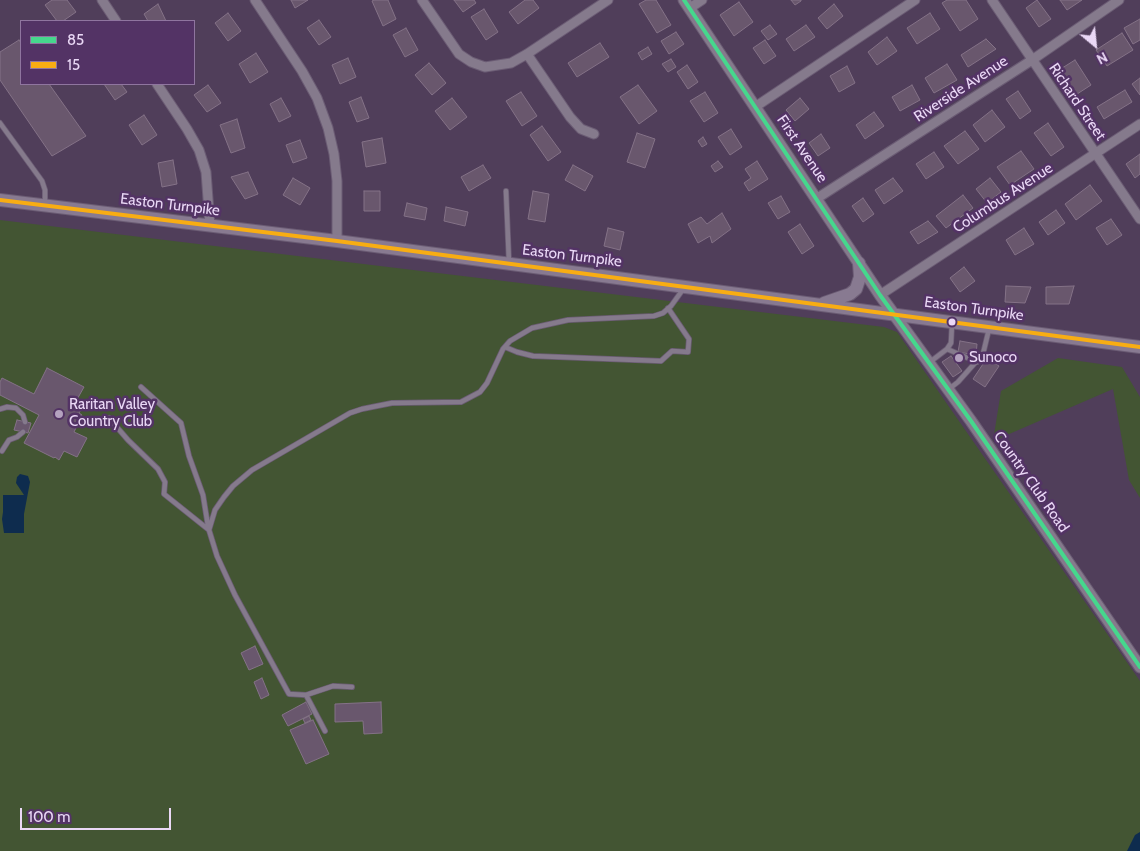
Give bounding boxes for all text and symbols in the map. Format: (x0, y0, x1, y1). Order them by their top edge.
legend (20, 20, 195, 85)
north arrow (1070, 20, 1120, 70)
text: 85 (67, 31, 84, 49)
text: N (1093, 48, 1111, 69)
street label: Riverside Avenue (911, 52, 1011, 126)
text: 15 (67, 56, 80, 74)
street label: Richard Street (1045, 60, 1109, 144)
street label: First Avenue (773, 112, 831, 186)
street label: Columbus Avenue (950, 159, 1056, 237)
street label: Easton Turnpike (119, 190, 221, 220)
street label: Easton Turnpike (521, 241, 623, 271)
street label: Easton Turnpike (923, 293, 1025, 325)
unlabelled marker (947, 317, 957, 327)
place label: Sunoco (969, 349, 1017, 367)
marker: Sunoco (953, 352, 965, 364)
place label: Raritan Valley Country Club (69, 396, 155, 431)
marker: Raritan Valley Country Club (53, 408, 65, 420)
street label: Country Club Road (989, 428, 1073, 536)
scale bar (22, 798, 174, 830)
text: 100 m (28, 808, 70, 826)

